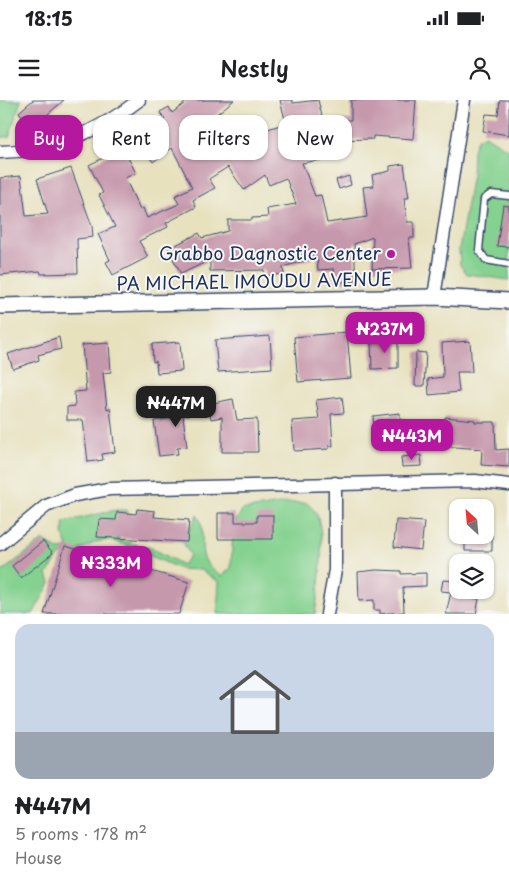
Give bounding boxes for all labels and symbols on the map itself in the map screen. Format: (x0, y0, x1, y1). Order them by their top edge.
place label: Grabbo Dagnostic Center (159, 239, 382, 266)
marker: Grabbo Dagnostic Center (385, 248, 397, 260)
street label: PA MICHAEL IMOUDU AVENUE (116, 265, 392, 296)
pin: ₦237M (350, 312, 420, 354)
pin: ₦447M (141, 386, 211, 428)
pin: ₦443M (377, 418, 447, 461)
north arrow (449, 499, 494, 544)
pin: ₦333M (76, 546, 146, 588)

